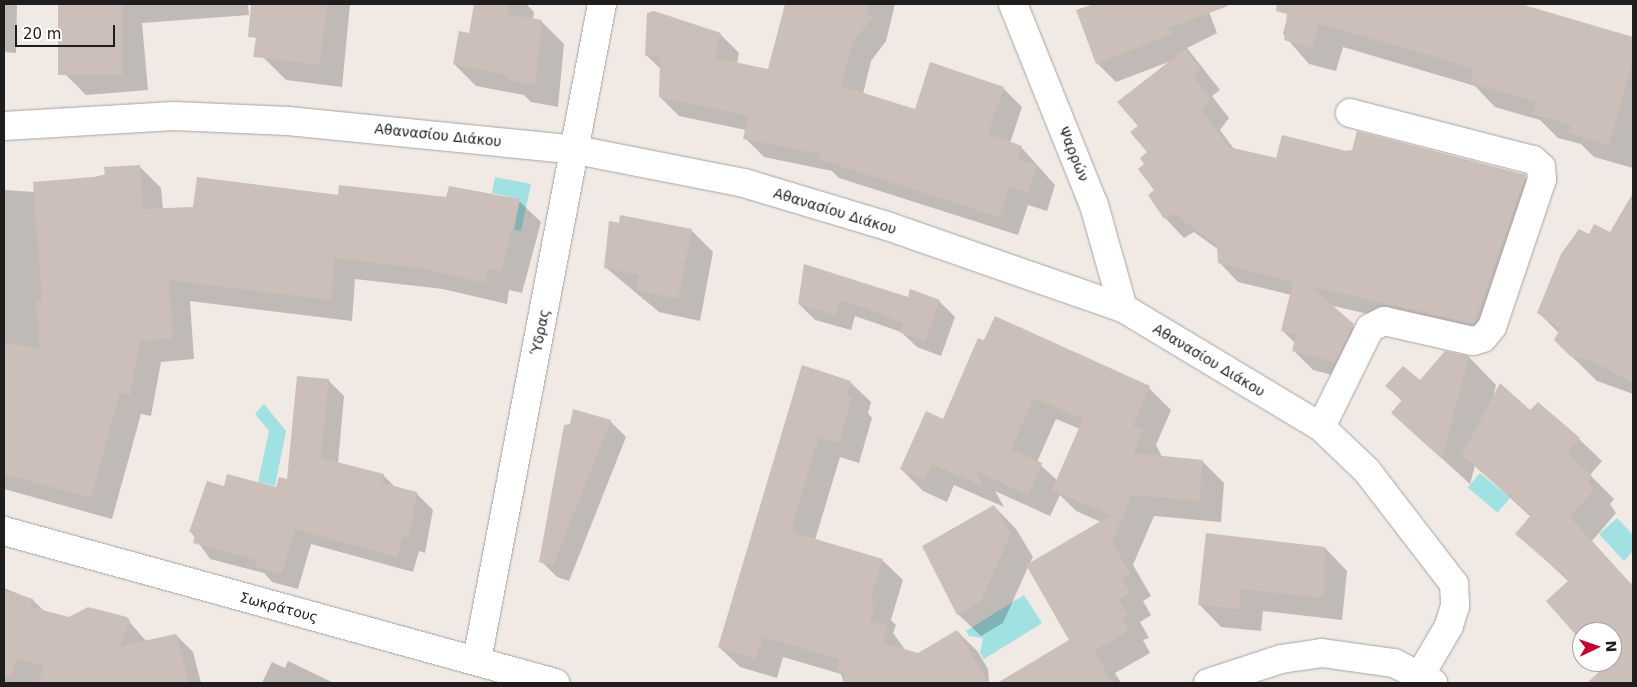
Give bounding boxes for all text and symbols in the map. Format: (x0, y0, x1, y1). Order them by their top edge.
scale bar (18, 15, 118, 47)
text: 20 m (23, 25, 61, 43)
street label: Αθανασίου Διάκου (374, 120, 502, 150)
street label: Ψαρρών (1055, 124, 1093, 184)
street label: Αθανασίου Διάκου (772, 184, 898, 238)
street label: Ύδρας (527, 308, 553, 356)
street label: Αθανασίου Διάκου (1150, 320, 1268, 400)
street label: Σωκράτους (238, 589, 320, 625)
north arrow (1572, 622, 1622, 672)
text: N (1603, 640, 1619, 653)

